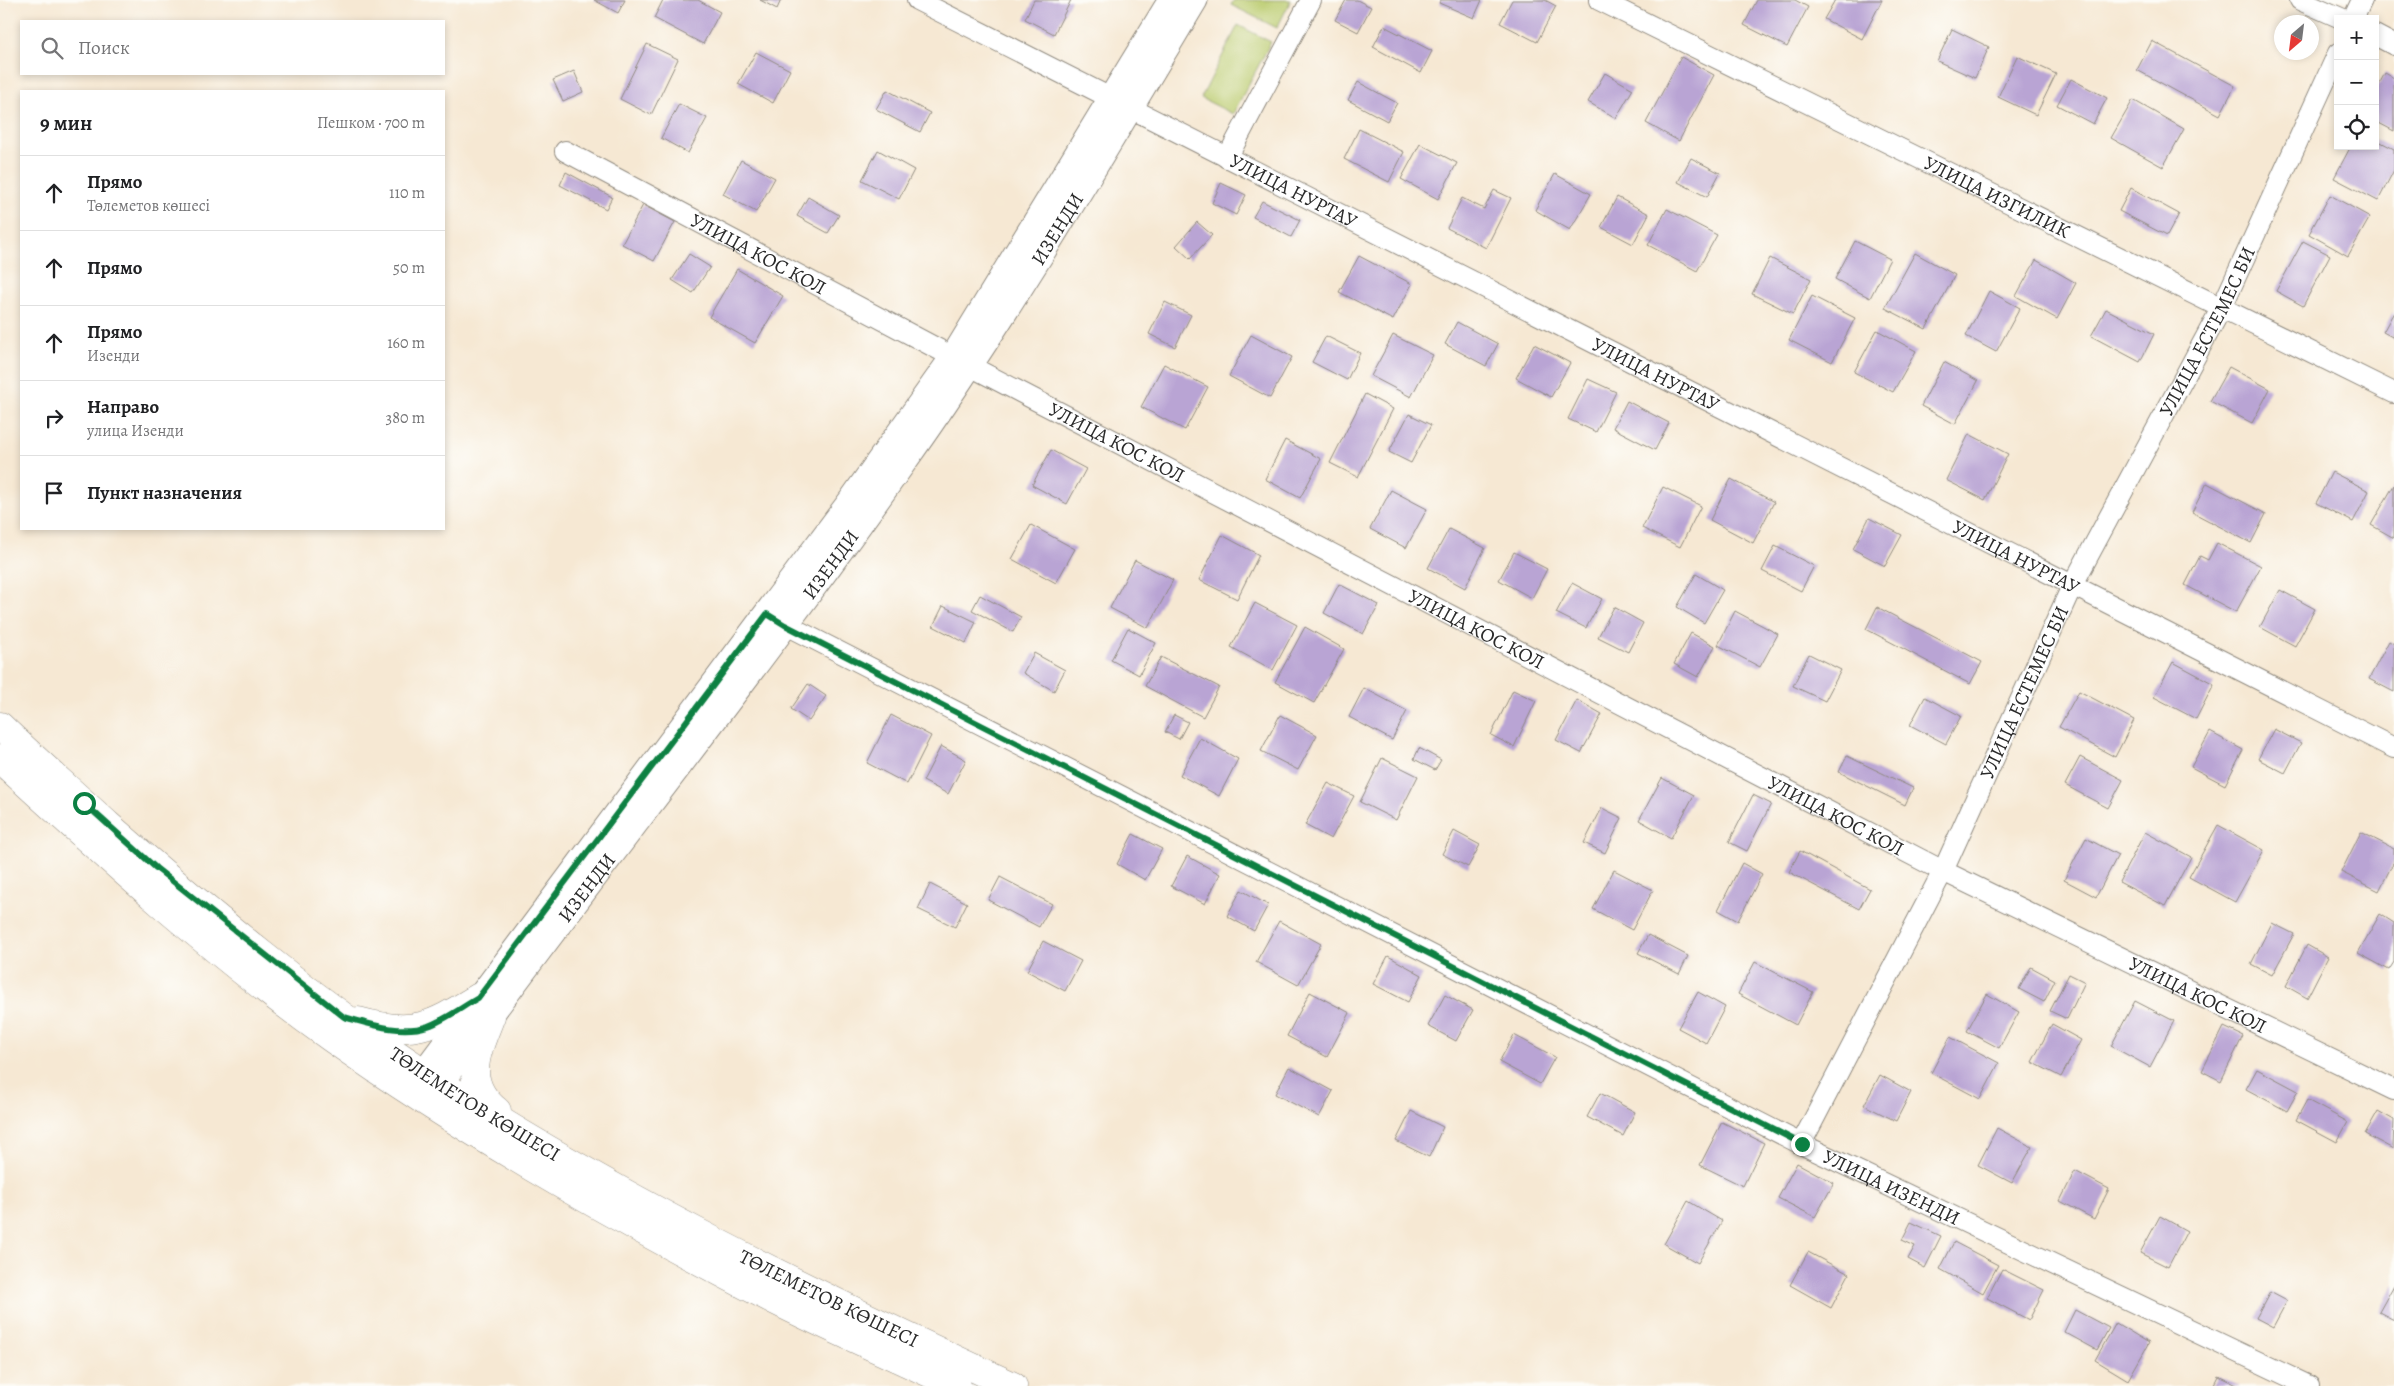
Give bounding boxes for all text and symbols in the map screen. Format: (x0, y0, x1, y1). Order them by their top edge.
north arrow (2274, 15, 2319, 60)
map controls (2334, 15, 2379, 150)
button: + (2334, 15, 2379, 60)
search box (20, 20, 445, 75)
icon: search (38, 34, 66, 62)
text: Поиск (78, 35, 130, 61)
button: − (2334, 60, 2379, 105)
button: locate (2334, 105, 2379, 150)
text: 9 мин (40, 109, 92, 137)
text: Пешком · 700 m (317, 112, 425, 134)
street label: УЛИЦА НУРТАУ (1225, 147, 1362, 234)
street label: УЛИЦА ИЗГИЛИК (1919, 149, 2075, 244)
text: Прямо (87, 169, 142, 195)
icon: ahead (40, 179, 68, 207)
text: 110 m (389, 182, 425, 204)
street label: ИЗЕНДИ (1024, 187, 1090, 270)
text: Төлеметов көшесі (87, 195, 210, 217)
street label: УЛИЦА КОС КОЛ (686, 207, 831, 301)
street label: УЛИЦА ЕСТЕМЕС БИ (2152, 242, 2261, 421)
icon: ahead (40, 254, 68, 282)
text: Прямо (87, 255, 142, 281)
text: 50 m (393, 257, 425, 279)
text: Прямо (87, 319, 142, 345)
icon: ahead (40, 329, 68, 357)
street label: УЛИЦА НУРТАУ (1587, 331, 1724, 418)
text: 160 m (387, 332, 425, 354)
text: Изенди (87, 345, 140, 367)
text: Направо (87, 394, 159, 420)
street label: УЛИЦА КОС КОЛ (1044, 396, 1190, 489)
icon: right (40, 404, 68, 432)
text: 380 m (386, 407, 425, 429)
text: улица Изенди (87, 420, 184, 442)
icon: arrive (40, 479, 68, 507)
text: Пункт назначения (87, 480, 242, 506)
street label: УЛИЦА НУРТАУ (1948, 513, 2085, 600)
street label: ИЗЕНДИ (796, 524, 865, 605)
street label: УЛИЦА КОС КОЛ (1403, 582, 1549, 675)
street label: УЛИЦА ЕСТЕМЕС БИ (1973, 601, 2075, 783)
street label: УЛИЦА КОС КОЛ (1763, 769, 1909, 862)
route start (73, 792, 96, 815)
street label: ИЗЕНДИ (551, 847, 622, 928)
street label: УЛИЦА КОС КОЛ (2124, 950, 2271, 1040)
street label: ТӨЛЕМЕТОВ КӨШЕСІ (384, 1040, 565, 1167)
route end (1791, 1133, 1814, 1156)
street label: УЛИЦА ИЗЕНДИ (1818, 1143, 1965, 1231)
street label: ТӨЛЕМЕТОВ КӨШЕСІ (734, 1243, 923, 1353)

